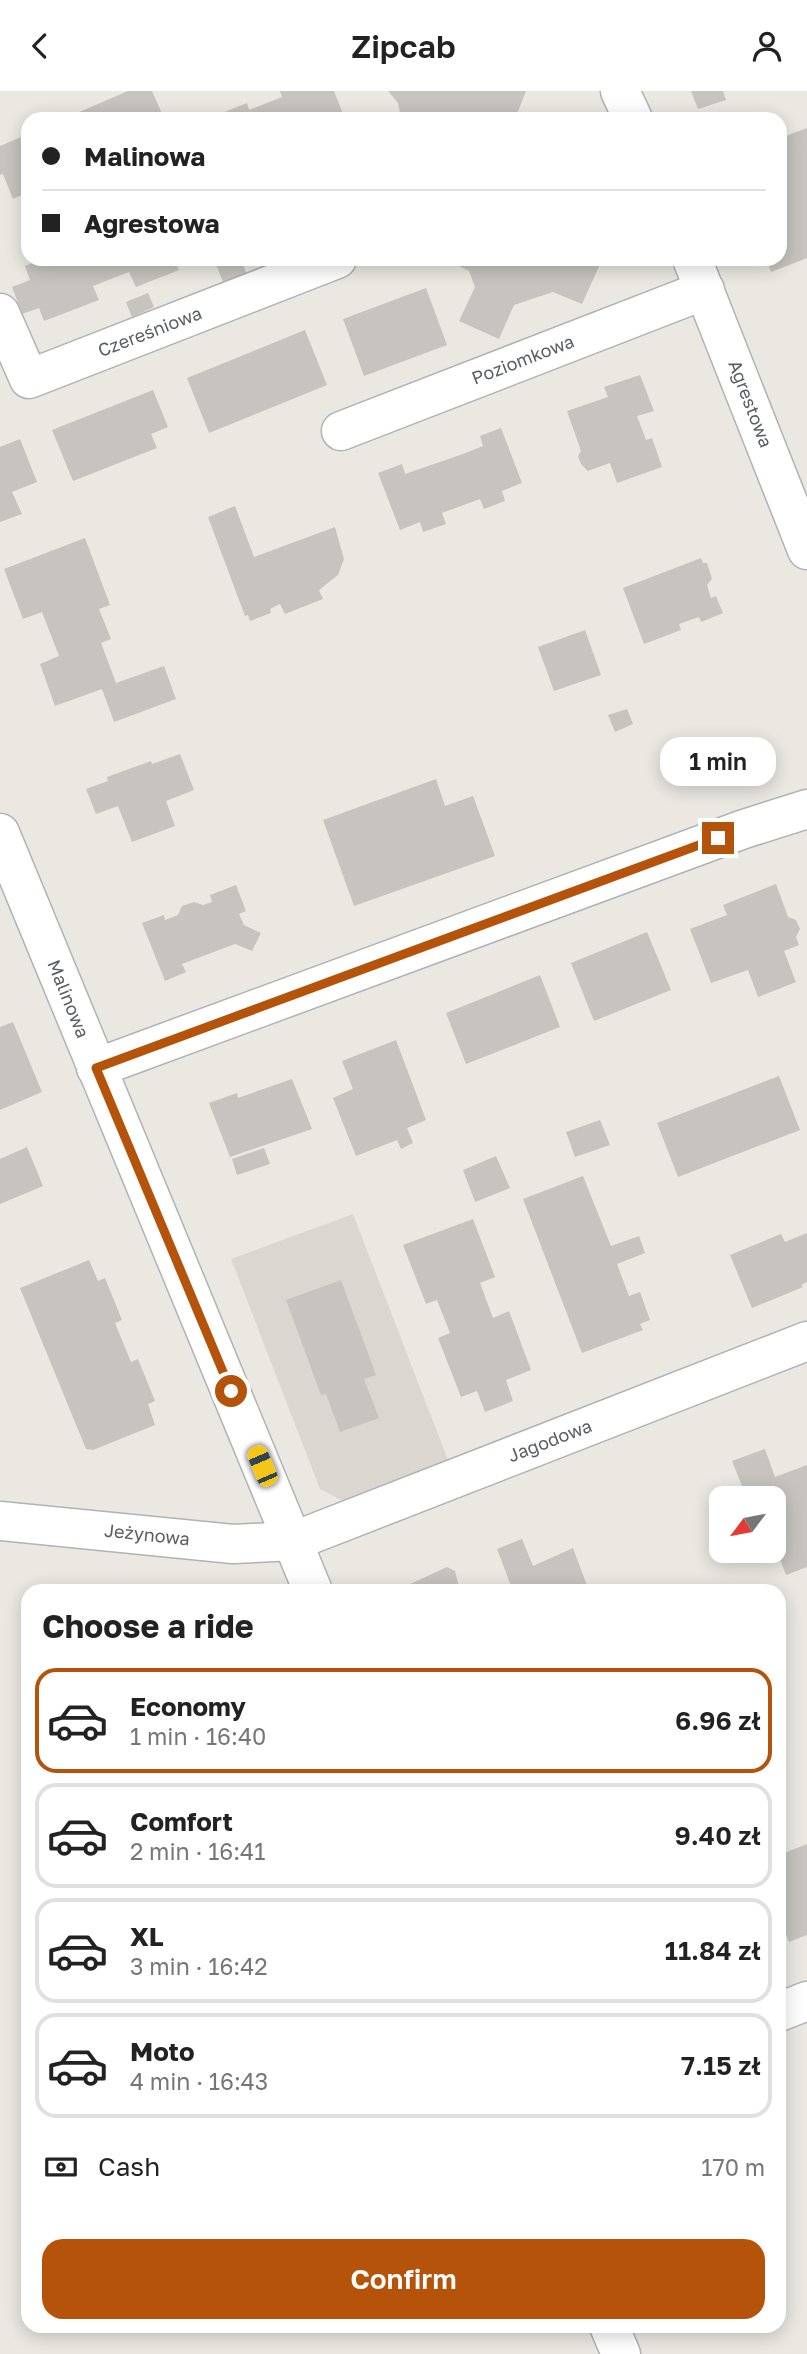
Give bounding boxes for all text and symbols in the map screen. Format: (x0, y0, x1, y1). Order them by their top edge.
icon: back (21, 27, 59, 65)
text: Zipcab (351, 27, 456, 65)
icon: person (748, 27, 786, 65)
text: Malinowa (84, 141, 205, 172)
text: Agrestowa (84, 208, 220, 239)
street label: Czereśniowa (95, 301, 205, 361)
street label: Poziomkowa (468, 329, 577, 389)
street label: Agrestowa (724, 357, 778, 451)
callout: 1 min (660, 737, 776, 785)
text: 1 min (689, 747, 747, 775)
route end (702, 822, 734, 854)
street label: Malinowa (43, 956, 95, 1041)
route start (215, 1375, 247, 1407)
street label: Jagodowa (505, 1414, 595, 1466)
car (245, 1443, 280, 1489)
north arrow (709, 1486, 786, 1563)
map controls (709, 1486, 786, 1563)
street label: Jeżynowa (103, 1519, 191, 1549)
text: Choose a ride (42, 1607, 254, 1645)
icon: car (46, 1689, 109, 1752)
text: Economy (130, 1691, 246, 1722)
text: 6.96 zł (675, 1705, 761, 1736)
text: 1 min · 16:40 (130, 1722, 266, 1750)
icon: car (46, 1804, 109, 1867)
text: Comfort (130, 1806, 233, 1837)
text: 9.40 zł (675, 1820, 761, 1851)
text: 2 min · 16:41 (130, 1837, 265, 1865)
icon: car (46, 1919, 109, 1982)
text: XL (130, 1921, 164, 1952)
text: 11.84 zł (665, 1935, 761, 1966)
text: 3 min · 16:42 (130, 1952, 268, 1980)
icon: car (46, 2034, 109, 2097)
text: Moto (130, 2036, 195, 2067)
text: 7.15 zł (681, 2050, 761, 2081)
text: 4 min · 16:43 (130, 2067, 268, 2095)
icon: cash (42, 2148, 80, 2186)
text: Cash (98, 2151, 160, 2182)
text: 170 m (701, 2153, 765, 2181)
button: Confirm (42, 2239, 765, 2319)

